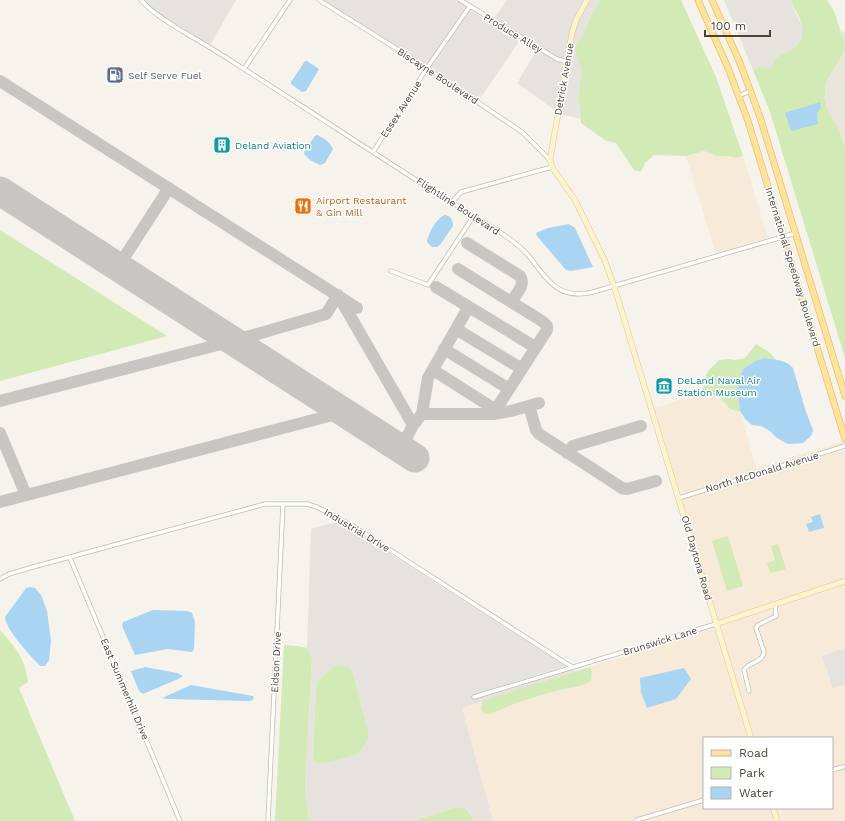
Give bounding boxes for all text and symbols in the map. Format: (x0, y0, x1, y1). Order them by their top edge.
street label: Produce Alley (482, 11, 545, 55)
scale bar (705, 12, 770, 38)
text: 100 m (711, 19, 746, 33)
street label: Detrick Avenue (552, 42, 576, 116)
street label: Biscayne Boulevard (395, 46, 481, 106)
fuel station icon: Self Serve Fuel (105, 65, 125, 85)
place label: Self Serve Fuel (128, 70, 202, 81)
street label: Essex Avenue (378, 78, 424, 140)
building icon: Deland Aviation (212, 135, 232, 155)
place label: Deland Aviation (235, 140, 311, 151)
street label: Flightline Boulevard (414, 175, 502, 237)
street label: International Speedway Boulevard (763, 186, 823, 348)
place label: Airport Restaurant & Gin Mill (316, 195, 407, 218)
restaurant icon: Airport Restaurant & Gin Mill (293, 196, 313, 216)
place label: DeLand Naval Air Station Museum (677, 375, 760, 398)
museum icon: DeLand Naval Air Station Museum (654, 376, 674, 396)
street label: North McDonald Avenue (704, 449, 820, 494)
street label: Industrial Drive (322, 506, 392, 554)
street label: Old Daytona Road (680, 514, 714, 602)
street label: Brunswick Lane (622, 624, 699, 658)
street label: Eidson Drive (269, 631, 283, 693)
street label: East Summerhill Drive (99, 637, 151, 742)
legend (703, 737, 833, 809)
text: Road (739, 746, 768, 760)
text: Park (739, 766, 765, 780)
text: Water (739, 786, 774, 800)

